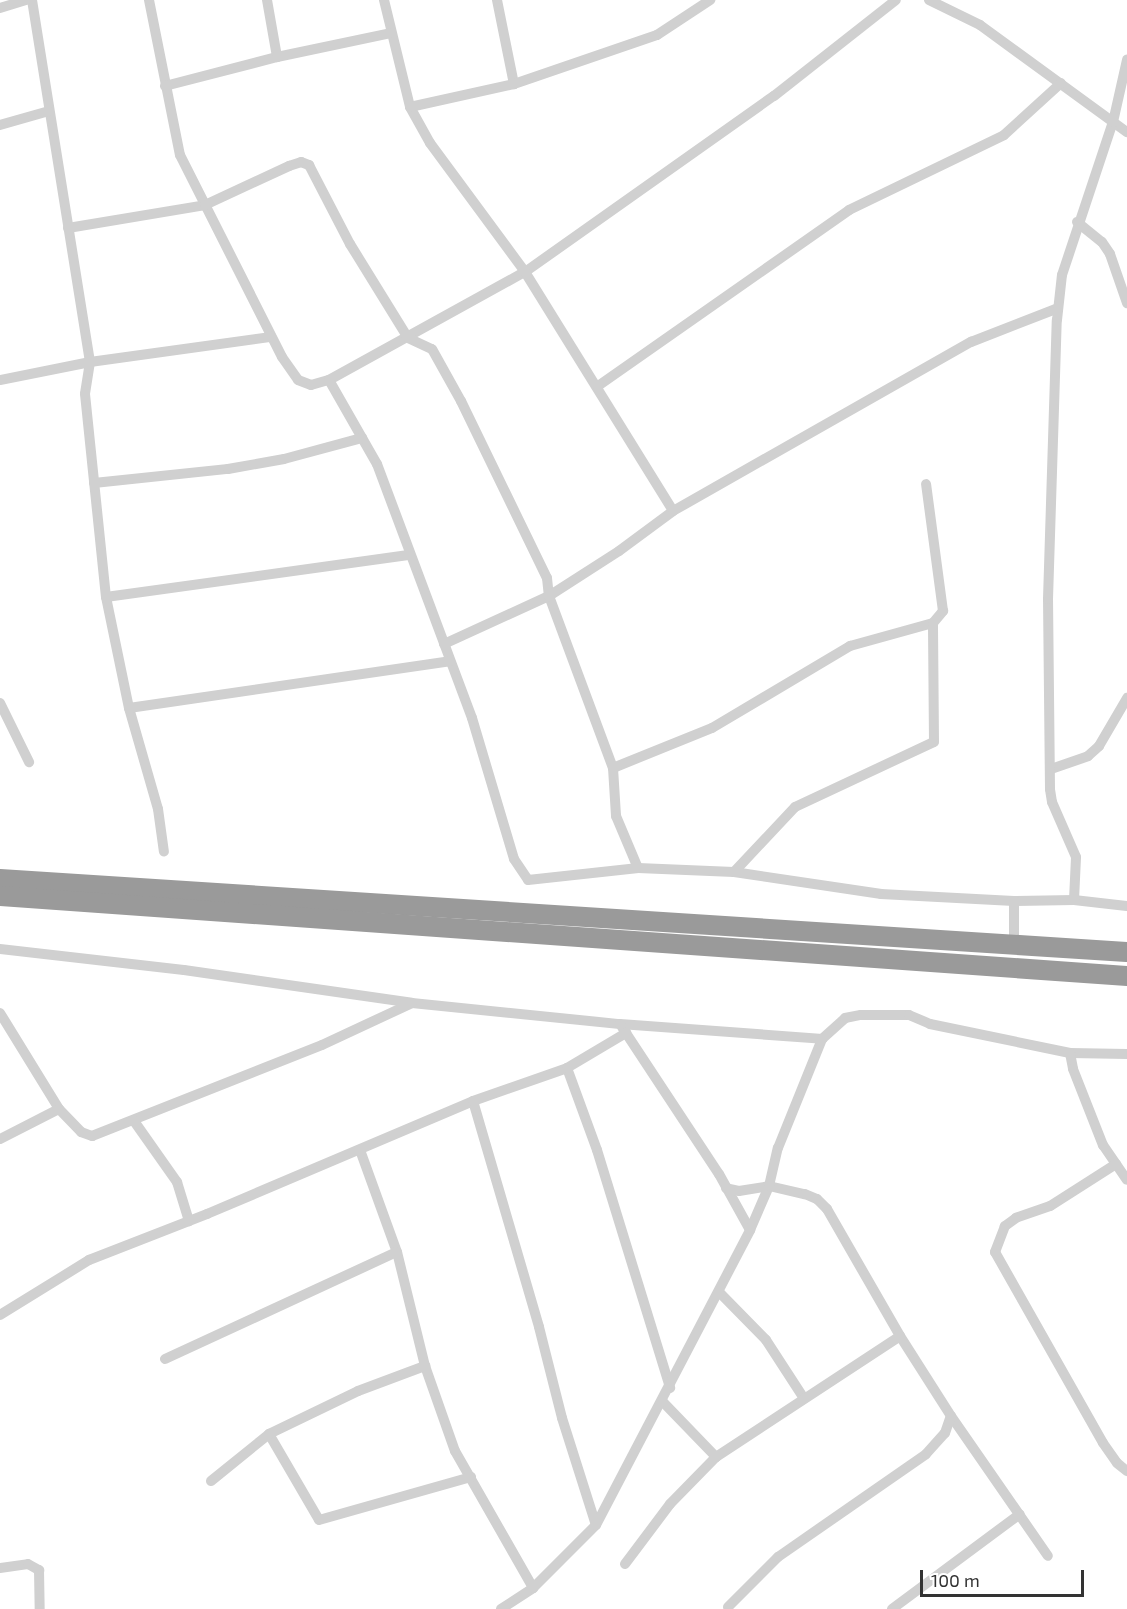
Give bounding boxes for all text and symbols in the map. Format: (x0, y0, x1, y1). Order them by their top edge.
scale bar (923, 1558, 1086, 1596)
text: 100 m (931, 1569, 980, 1591)

